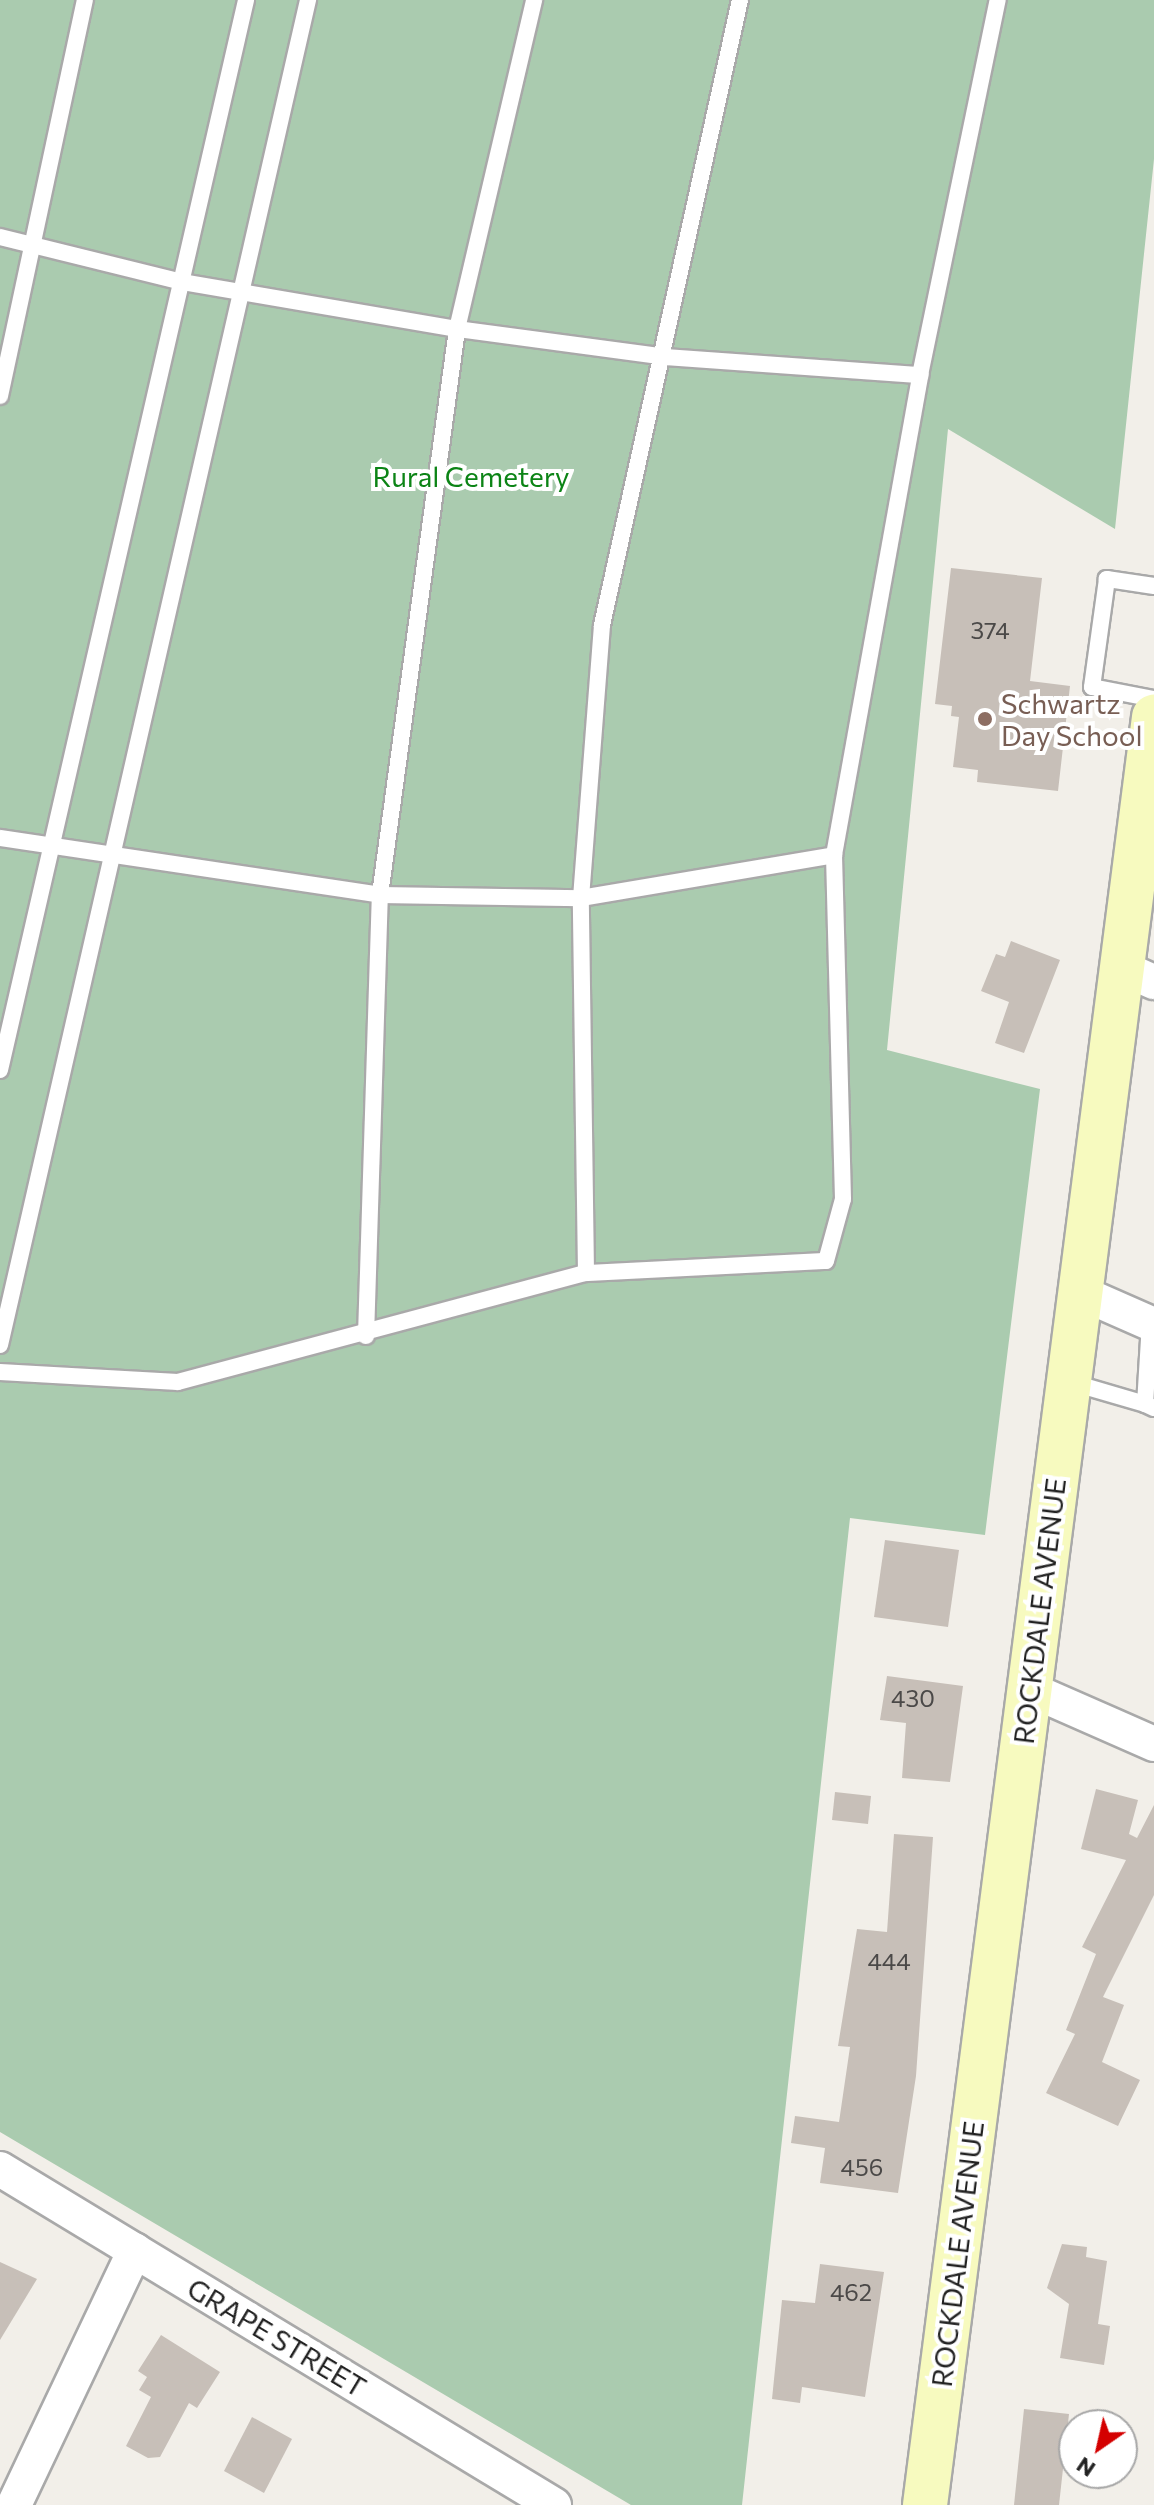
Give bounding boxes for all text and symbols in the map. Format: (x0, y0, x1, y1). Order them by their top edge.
park label: Rural Cemetery (373, 459, 569, 493)
house number: 374 (970, 616, 1010, 644)
place label: Schwartz Day School (1001, 686, 1143, 752)
marker: Schwartz Day School (976, 710, 994, 728)
street label: ROCKDALE AVENUE (1006, 1476, 1072, 1746)
house number: 430 (891, 1684, 935, 1712)
house number: 444 (867, 1947, 911, 1975)
street label: ROCKDALE AVENUE (924, 2119, 990, 2389)
house number: 456 (841, 2153, 883, 2181)
street label: GRAPE STREET (182, 2271, 372, 2403)
house number: 462 (830, 2278, 872, 2306)
north arrow (1058, 2409, 1138, 2489)
text: N (1071, 2452, 1100, 2483)

